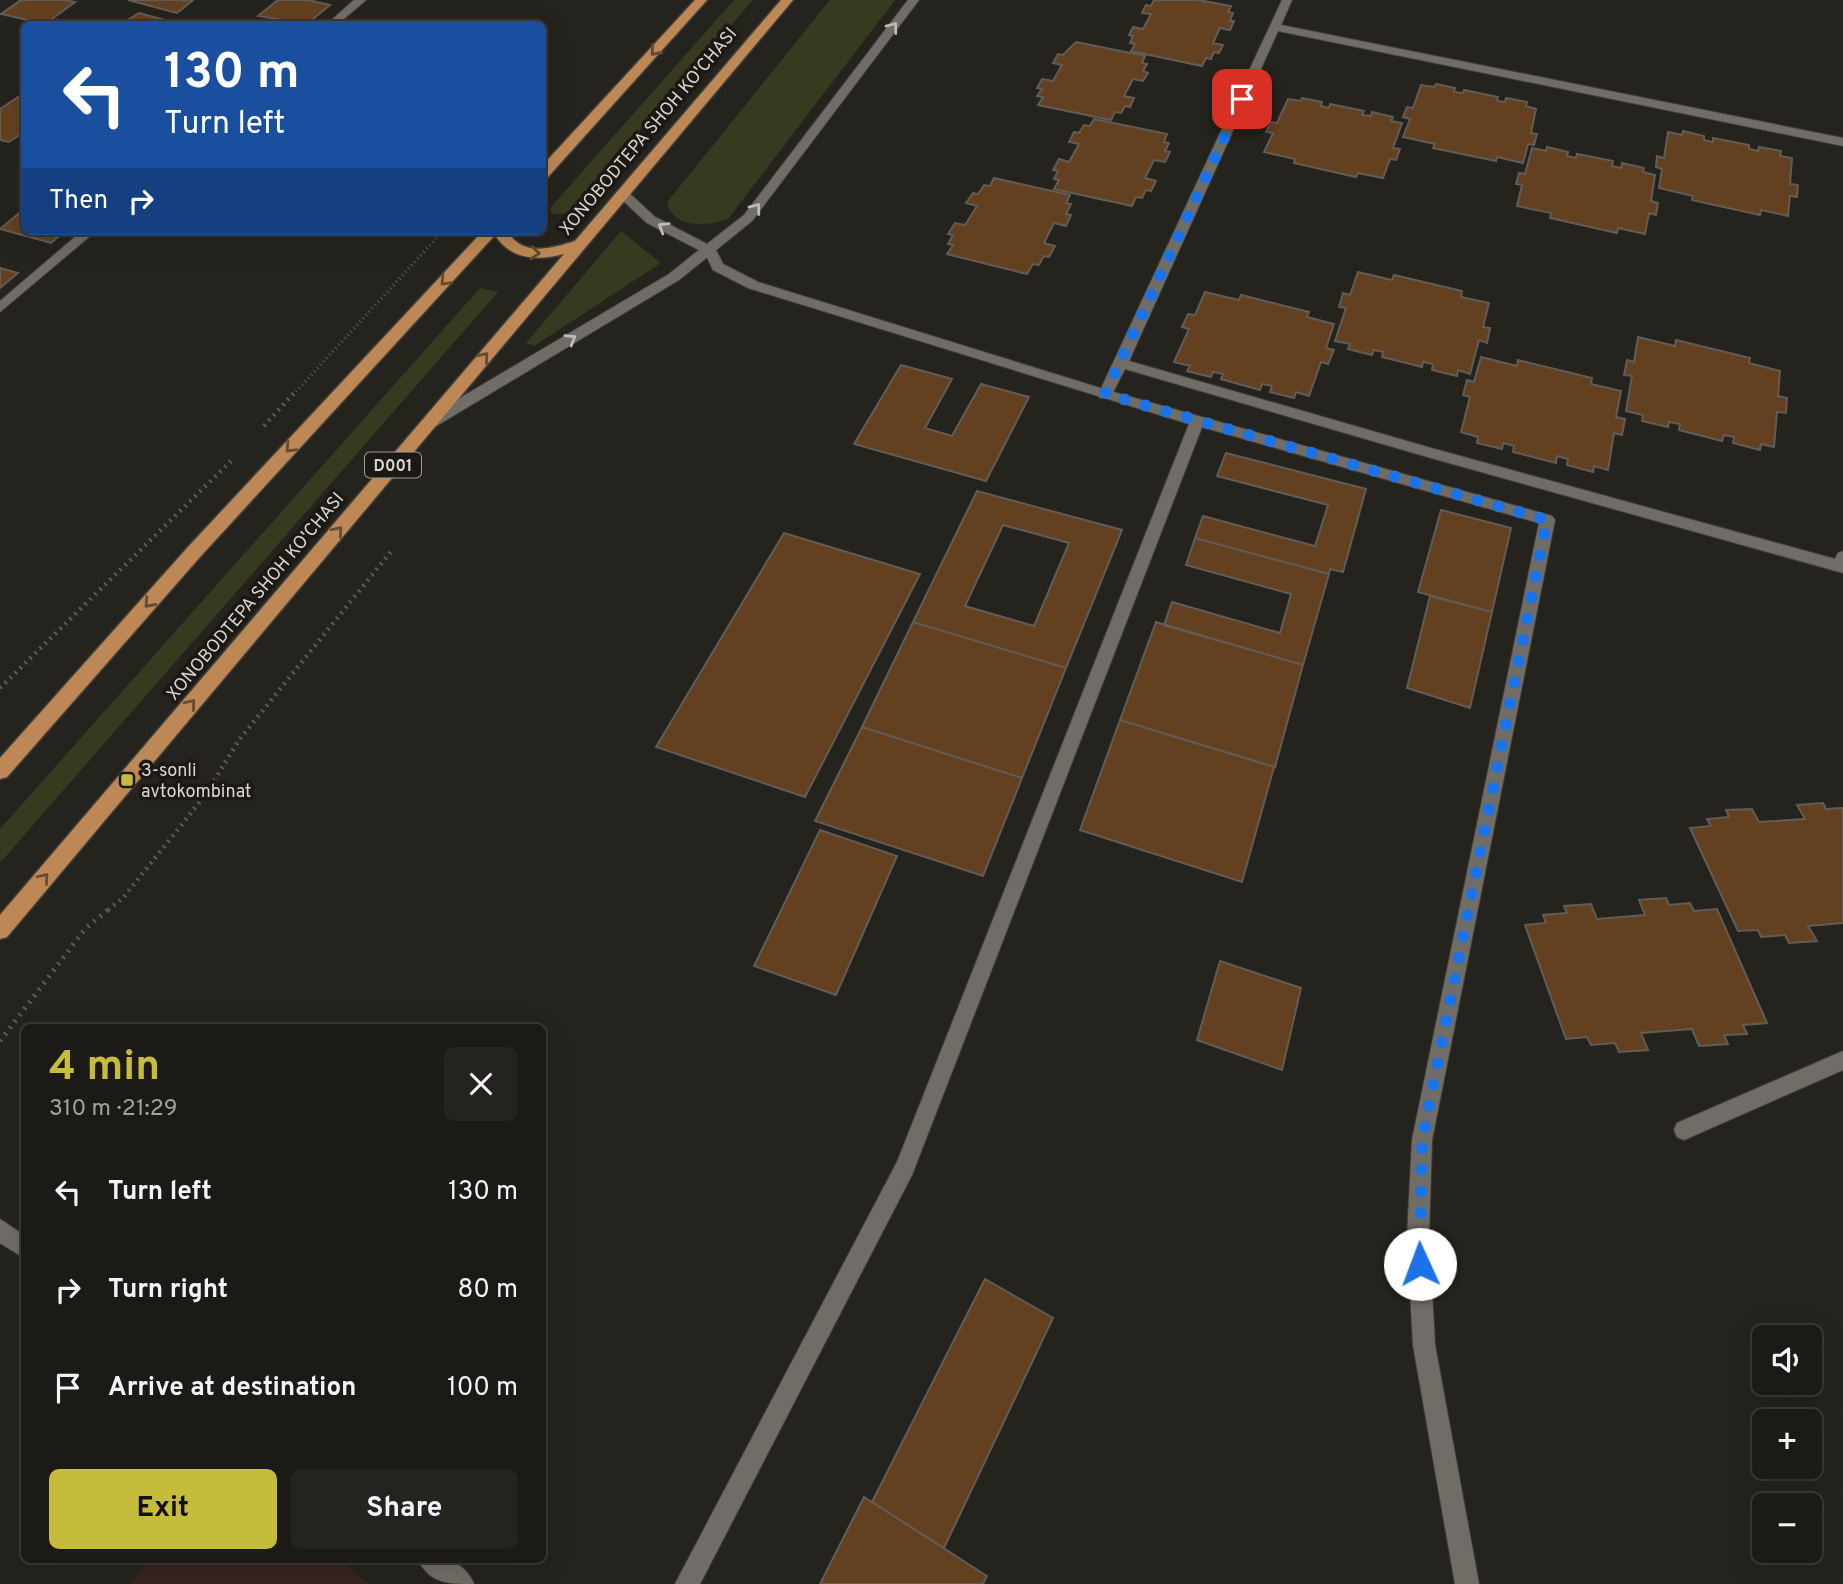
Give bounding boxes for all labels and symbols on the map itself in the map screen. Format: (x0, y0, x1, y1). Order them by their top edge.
one-way arrow (885, 22, 898, 35)
street label: XONOBODTEPA SHOH KO'CHASI (555, 23, 743, 241)
one-way arrow (651, 42, 663, 55)
pin (1212, 69, 1272, 129)
one-way arrow (747, 203, 760, 216)
one-way arrow (658, 223, 671, 236)
one-way arrow (530, 245, 541, 260)
one-way arrow (441, 273, 453, 286)
one-way arrow (563, 334, 576, 347)
one-way arrow (476, 352, 488, 365)
one-way arrow (286, 440, 299, 453)
road number: D001 (365, 452, 421, 478)
street label: XONOBODTEPA SHOH KO'CHASI (162, 488, 350, 706)
one-way arrow (330, 526, 342, 539)
one-way arrow (145, 595, 157, 608)
one-way arrow (183, 700, 195, 713)
place label: 3-sonli avtokombinat (141, 760, 252, 804)
marker: 3-sonli avtokombinat (119, 772, 135, 788)
one-way arrow (36, 874, 48, 887)
position arrow (1383, 1227, 1457, 1301)

